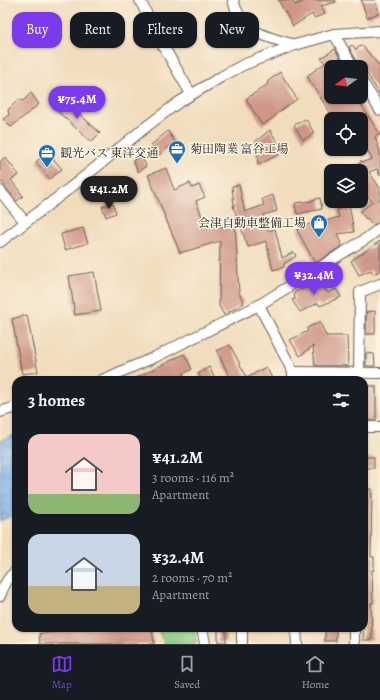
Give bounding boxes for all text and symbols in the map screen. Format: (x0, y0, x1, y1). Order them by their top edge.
chip: Buy (12, 12, 62, 48)
chip: Rent (70, 12, 125, 48)
chip: Filters (133, 12, 197, 48)
chip: New (205, 12, 259, 48)
north arrow (324, 60, 368, 104)
map controls (324, 60, 368, 208)
pin: ¥75.4M (44, 86, 110, 120)
text: ¥75.4M (57, 90, 97, 107)
button: locate (324, 112, 368, 156)
office icon: 菊田陶業 富谷工場 (167, 139, 187, 164)
place label: 菊田陶業 富谷工場 (190, 141, 288, 157)
office icon: 観光バス 東洋交通 (37, 143, 57, 168)
place label: 観光バス 東洋交通 (60, 145, 158, 161)
button: layers (324, 164, 368, 208)
pin: ¥41.2M (76, 176, 142, 210)
text: ¥41.2M (89, 180, 129, 197)
shop icon: 会津自動車整備工場 (309, 213, 329, 238)
place label: 会津自動車整備工場 (198, 215, 306, 231)
pin: ¥32.4M (281, 262, 347, 296)
text: ¥32.4M (294, 266, 334, 283)
text: 3 homes (28, 389, 85, 412)
icon: filters (330, 389, 352, 411)
text: ¥41.2M (152, 446, 203, 469)
icon: home (60, 450, 108, 498)
text: 3 rooms · 116 m² (152, 469, 234, 486)
text: Apartment (152, 486, 210, 503)
text: ¥32.4M (152, 546, 204, 569)
icon: home (60, 550, 108, 598)
text: 2 rooms · 70 m² (152, 569, 232, 586)
text: Apartment (152, 586, 210, 603)
tab: Map (51, 653, 73, 692)
tab: Saved (174, 653, 200, 692)
tab: Home (302, 653, 329, 692)

